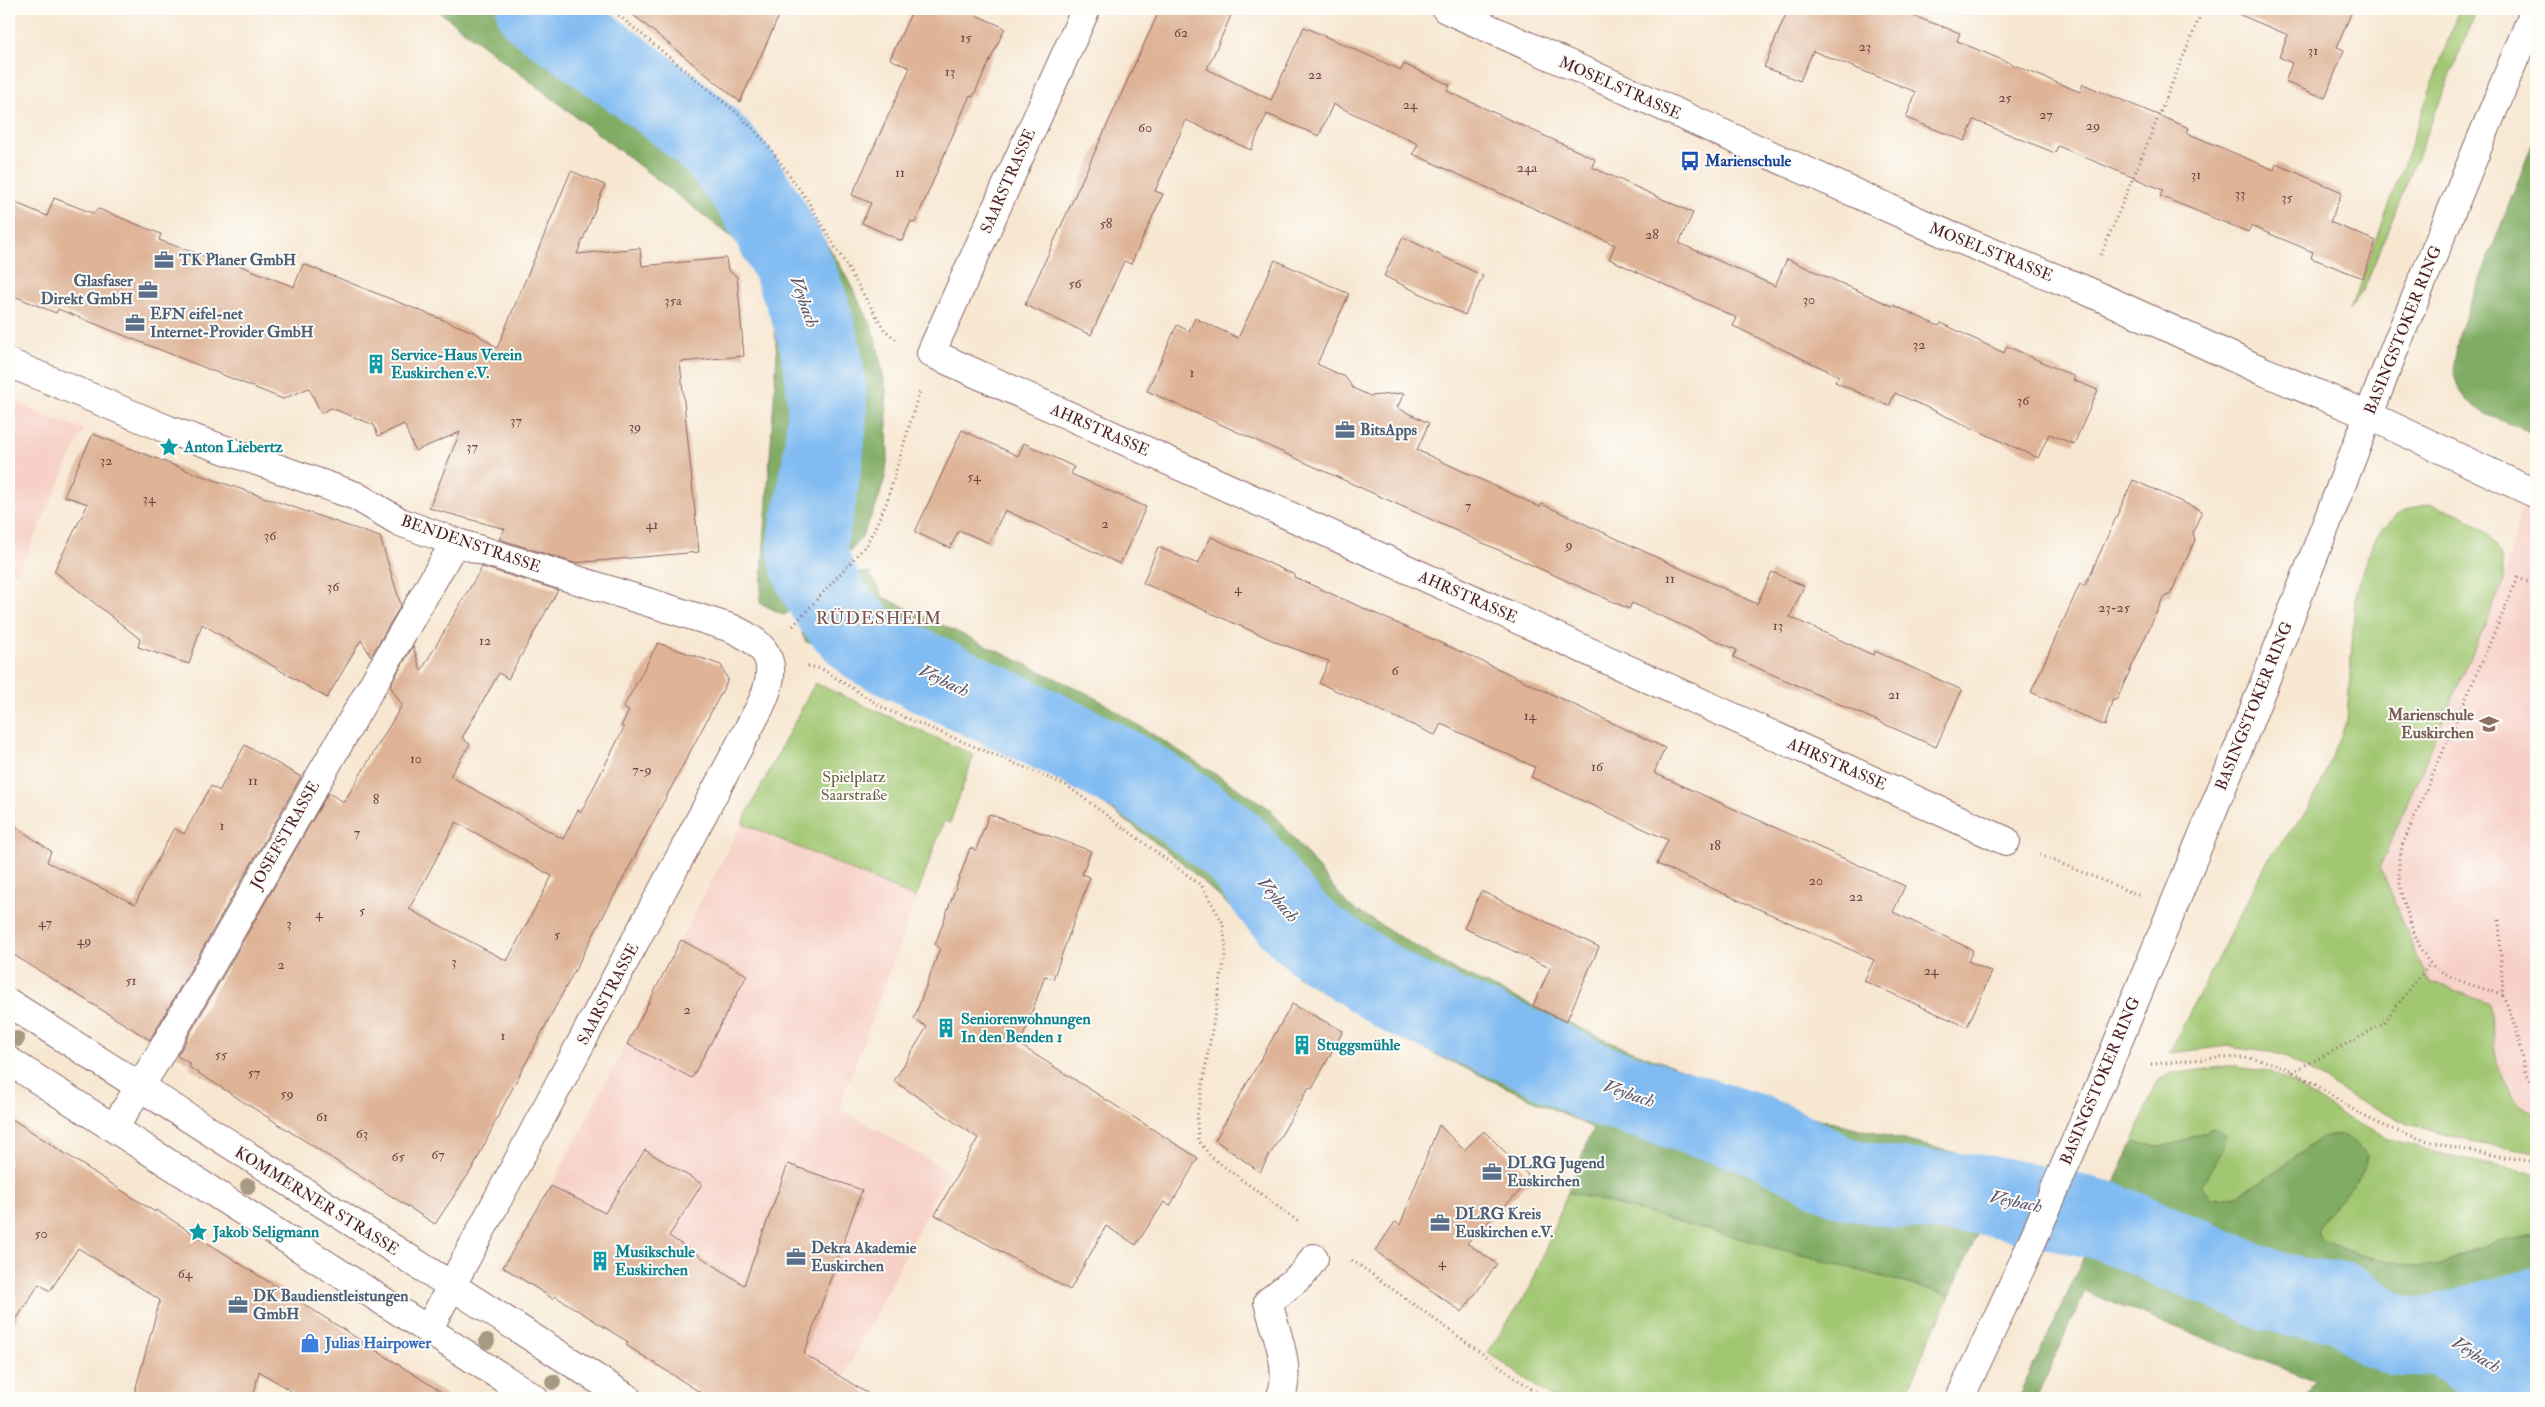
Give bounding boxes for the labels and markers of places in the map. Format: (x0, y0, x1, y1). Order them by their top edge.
bus stop icon: Marienschule (1679, 150, 1701, 172)
place label: Marienschule (1704, 151, 1792, 171)
office icon: TK Planer GmbH (153, 249, 175, 271)
place label: TK Planer GmbH (178, 250, 296, 270)
place label: Glasfaser Direkt GmbH (41, 271, 134, 309)
office icon: Glasfaser Direkt GmbH (137, 279, 159, 301)
place label: EFN eifel-net Internet-Provider GmbH (150, 304, 313, 342)
office icon: EFN eifel-net Internet-Provider GmbH (124, 312, 146, 334)
place label: Service-Haus Verein Euskirchen e.V. (391, 345, 523, 383)
building icon: Service-Haus Verein Euskirchen e.V. (365, 353, 387, 375)
office icon: BitsApps (1334, 419, 1356, 441)
place label: BitsApps (1360, 420, 1418, 441)
place icon: Anton Liebertz (158, 436, 180, 458)
place label: Anton Liebertz (183, 437, 283, 457)
place label: Marienschule Euskirchen (2387, 705, 2475, 743)
school or university icon: Marienschule Euskirchen (2478, 713, 2500, 735)
place label: Seniorenwohnungen In den Benden 1 (961, 1009, 1091, 1047)
building icon: Seniorenwohnungen In den Benden 1 (935, 1017, 957, 1039)
building icon: Stuggsmühle (1291, 1034, 1313, 1056)
place label: Stuggsmühle (1317, 1035, 1401, 1056)
place label: DLRG Jugend Euskirchen (1507, 1153, 1605, 1191)
office icon: DLRG Jugend Euskirchen (1481, 1161, 1503, 1183)
place label: DLRG Kreis Euskirchen e.V. (1455, 1204, 1553, 1242)
office icon: DLRG Kreis Euskirchen e.V. (1429, 1212, 1451, 1234)
place icon: Jakob Seligmann (187, 1221, 209, 1243)
place label: Jakob Seligmann (212, 1222, 320, 1243)
place label: Dekra Akademie Euskirchen (811, 1238, 917, 1276)
place label: Musikschule Euskirchen (614, 1242, 695, 1280)
office icon: Dekra Akademie Euskirchen (785, 1246, 807, 1268)
building icon: Musikschule Euskirchen (589, 1250, 611, 1272)
place label: DK Baudienstleistungen GmbH (253, 1286, 409, 1324)
office icon: DK Baudienstleistungen GmbH (227, 1294, 249, 1316)
shop icon: Julias Hairpower (299, 1332, 321, 1354)
place label: Julias Hairpower (324, 1333, 432, 1354)

